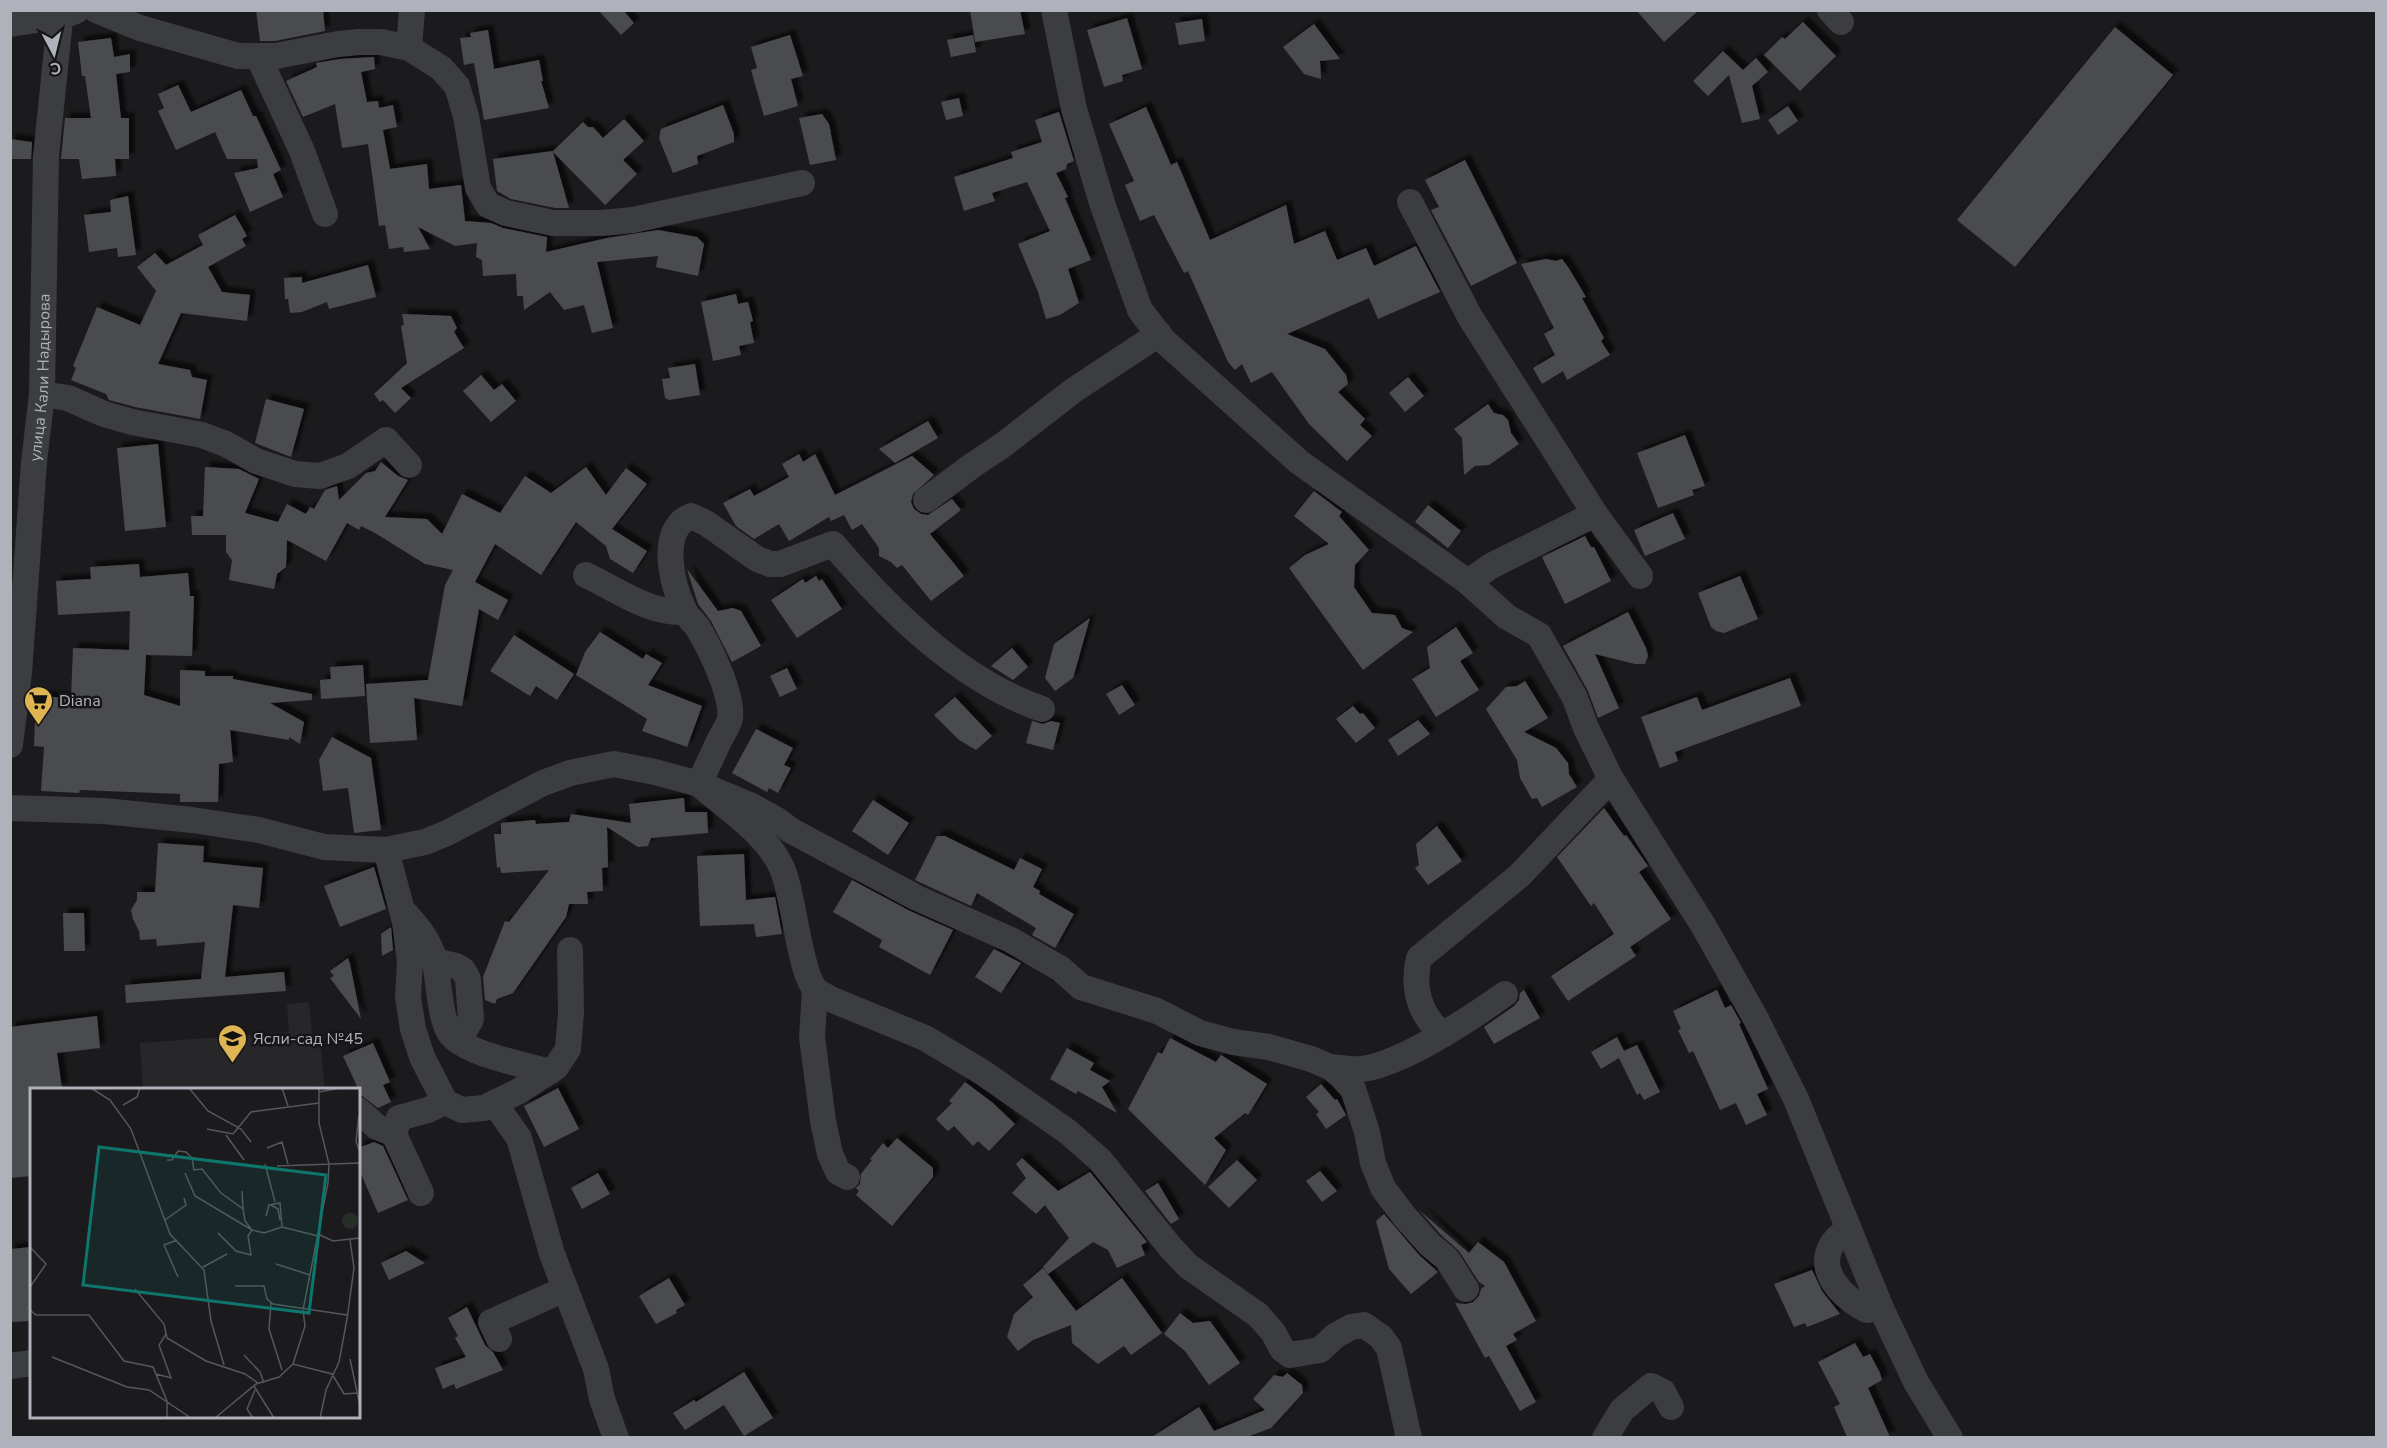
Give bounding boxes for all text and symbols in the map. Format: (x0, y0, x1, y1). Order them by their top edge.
north arrow (24, 24, 84, 84)
text: С (49, 56, 62, 79)
street label: улица Кали Надырова (24, 293, 56, 463)
supermarket icon: Diana (22, 684, 54, 726)
place label: Diana (59, 690, 101, 712)
school or university icon: Ясли-сад №45 (216, 1022, 248, 1064)
place label: Ясли-сад №45 (253, 1028, 363, 1050)
inset map (30, 1088, 360, 1418)

